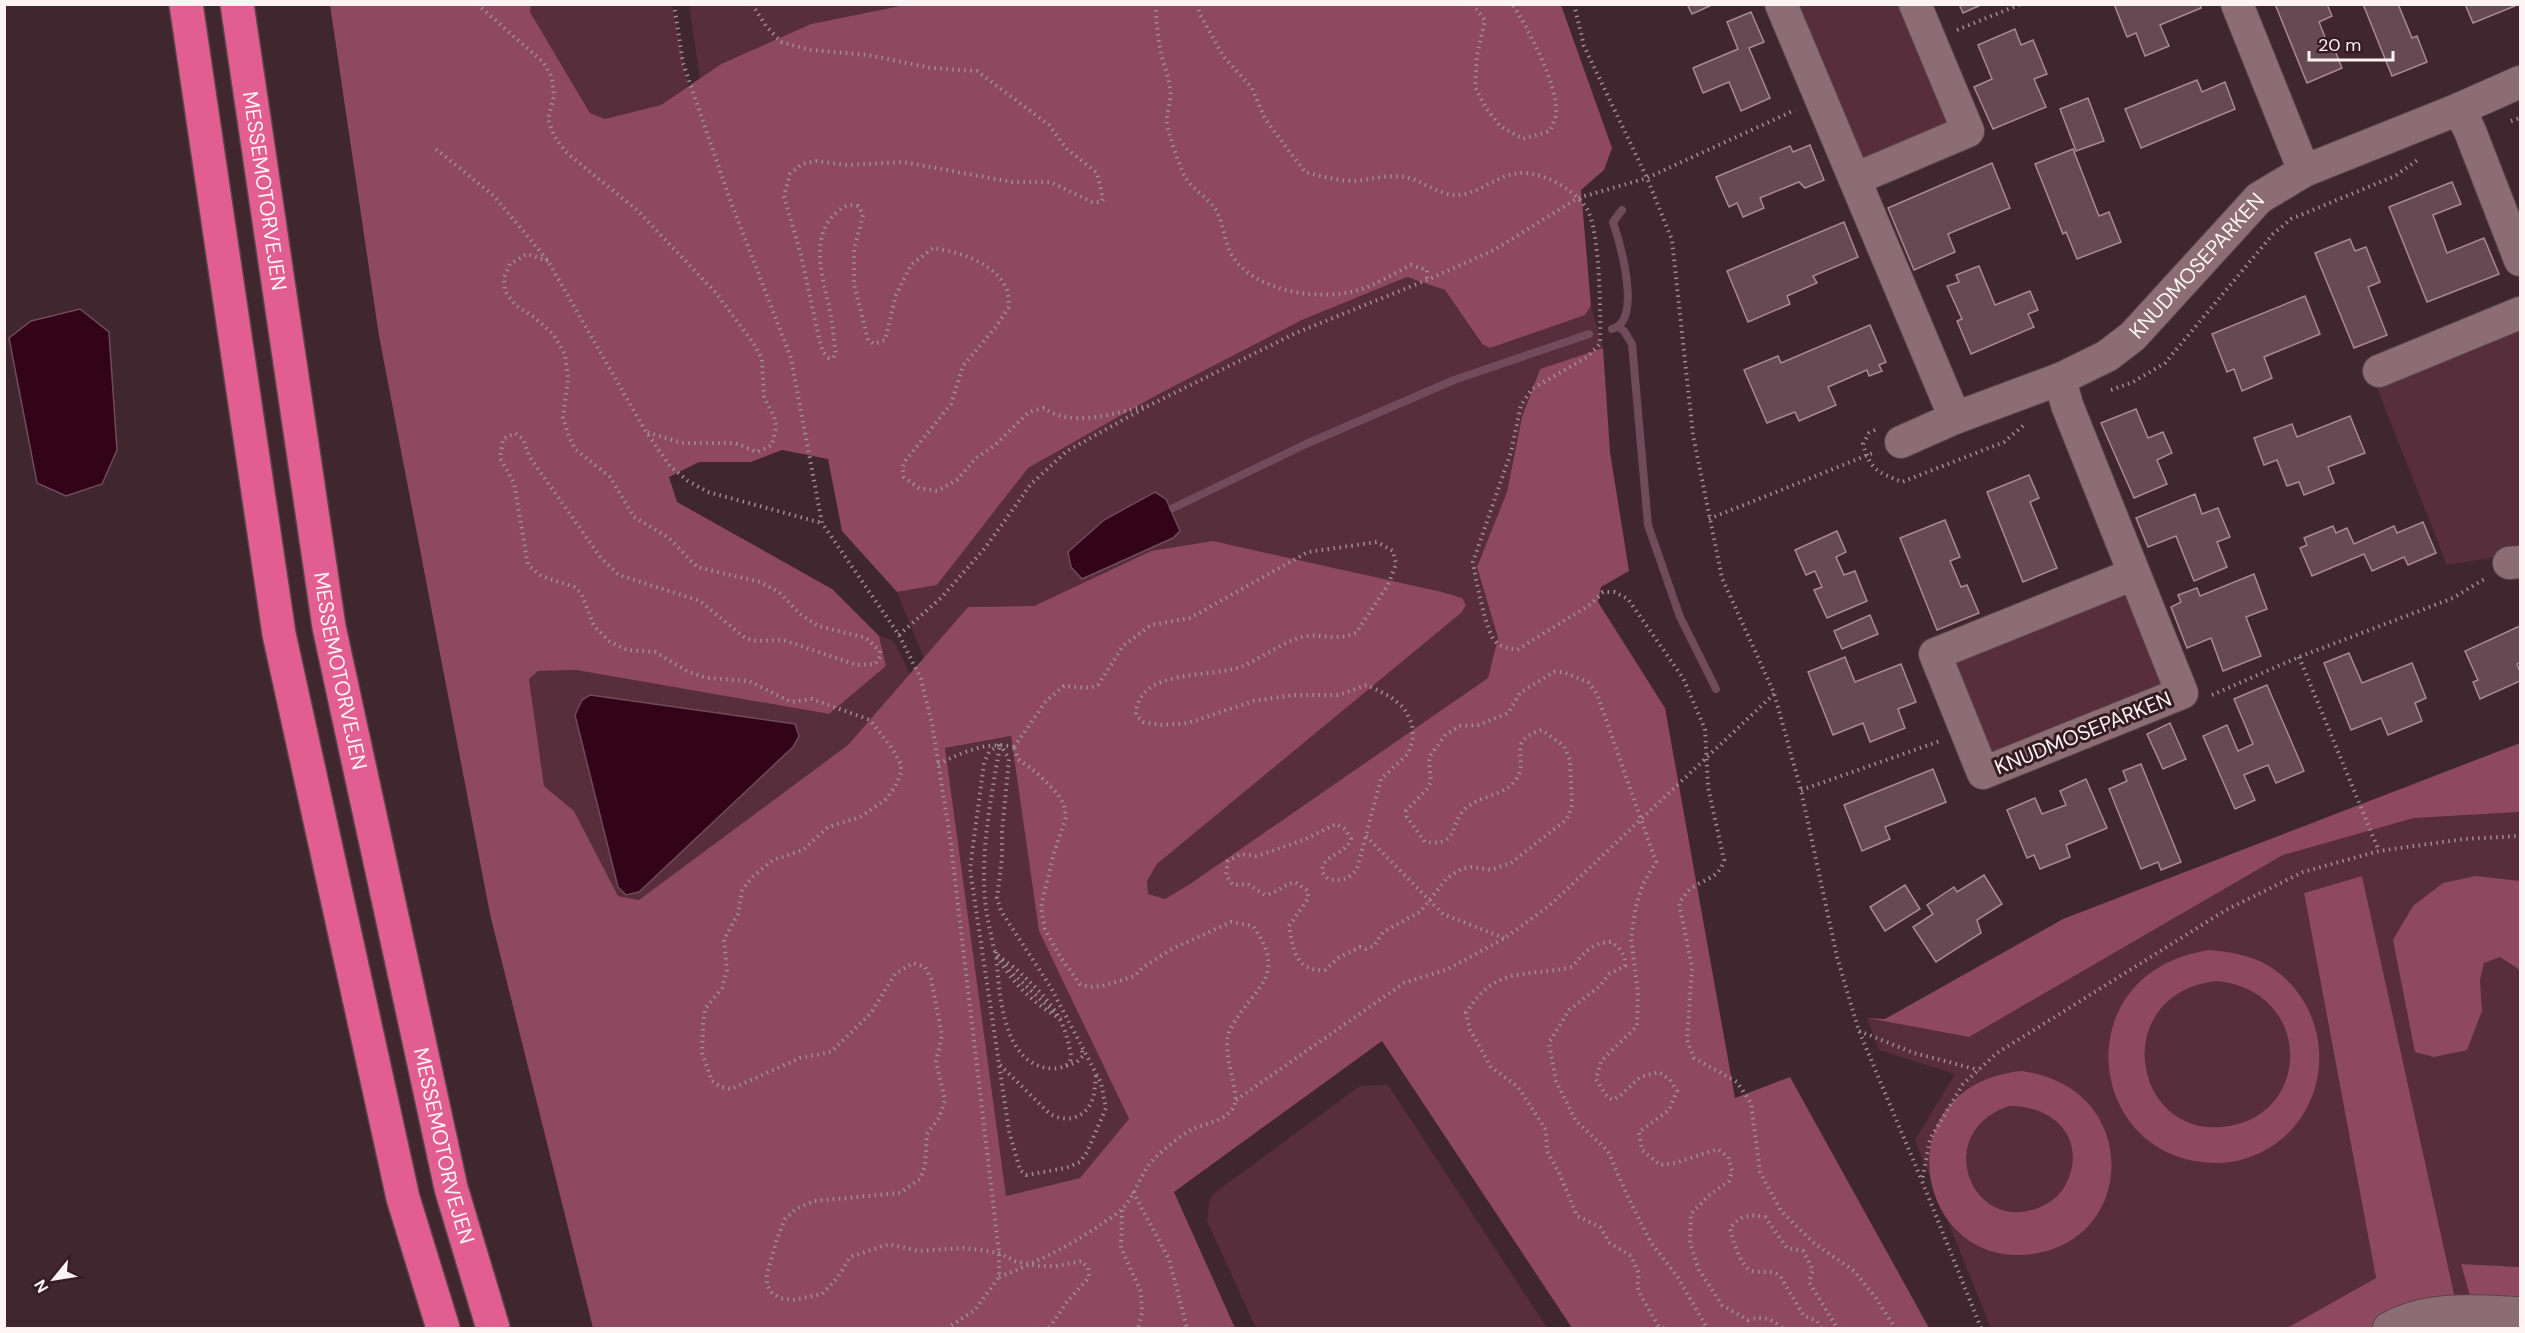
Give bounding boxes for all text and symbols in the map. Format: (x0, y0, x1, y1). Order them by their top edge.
scale bar (2309, 24, 2393, 62)
text: 20 m (2318, 33, 2361, 57)
street label: MESSEMOTORVEJEN (236, 90, 293, 292)
street label: KNUDMOSEPARKEN (2123, 187, 2271, 345)
street label: MESSEMOTORVEJEN (307, 570, 374, 772)
street label: KNUDMOSEPARKEN (1990, 685, 2176, 781)
street label: MESSEMOTORVEJEN (407, 1045, 481, 1247)
north arrow (24, 1249, 84, 1309)
text: N (29, 1276, 53, 1297)

